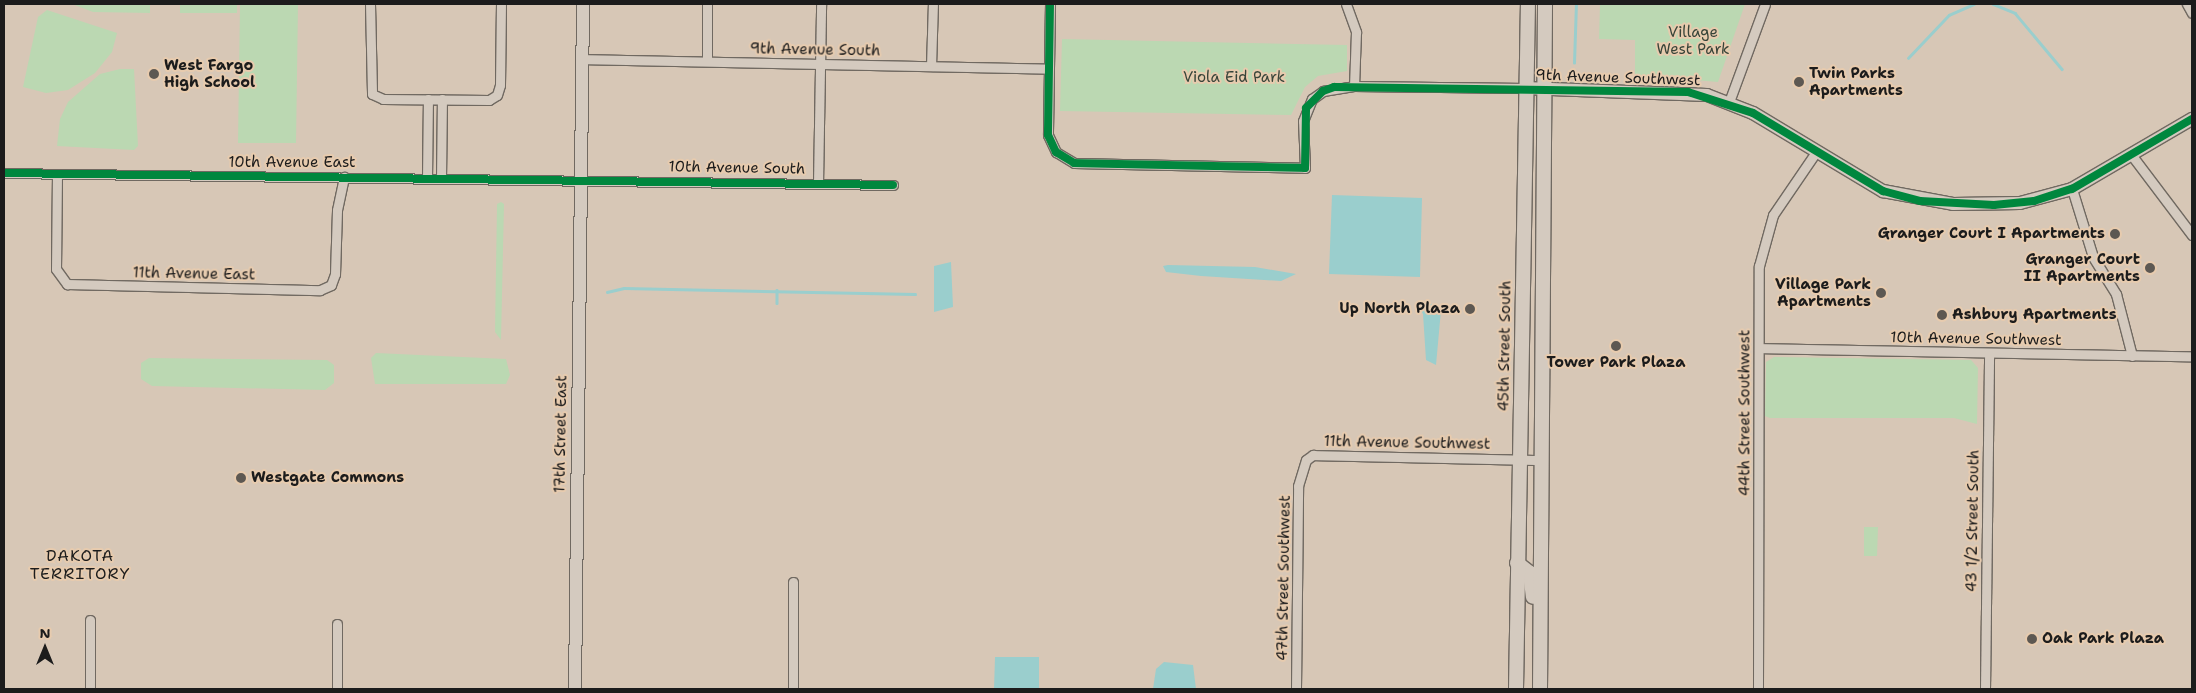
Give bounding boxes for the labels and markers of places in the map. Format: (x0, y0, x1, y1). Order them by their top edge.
place label: West Fargo High School (164, 56, 255, 91)
place label: Twin Parks Apartments (1809, 64, 1903, 99)
marker: West Fargo High School (148, 68, 160, 80)
marker: Twin Parks Apartments (1793, 76, 1805, 88)
place label: Granger Court I Apartments (1878, 225, 2105, 243)
marker: Granger Court I Apartments (2109, 228, 2121, 240)
place label: Granger Court II Apartments (2024, 250, 2140, 285)
marker: Granger Court II Apartments (2144, 262, 2156, 274)
place label: Village Park Apartments (1775, 275, 1871, 310)
marker: Village Park Apartments (1875, 287, 1887, 299)
place label: Up North Plaza (1339, 300, 1460, 318)
marker: Up North Plaza (1464, 303, 1476, 315)
place label: Ashbury Apartments (1952, 306, 2117, 324)
marker: Ashbury Apartments (1936, 309, 1948, 321)
marker: Tower Park Plaza (1610, 340, 1622, 352)
place label: Tower Park Plaza (1547, 354, 1685, 372)
place label: Westgate Commons (251, 469, 404, 487)
marker: Westgate Commons (235, 472, 247, 484)
place label: Oak Park Plaza (2042, 630, 2164, 648)
marker: Oak Park Plaza (2026, 633, 2038, 645)

